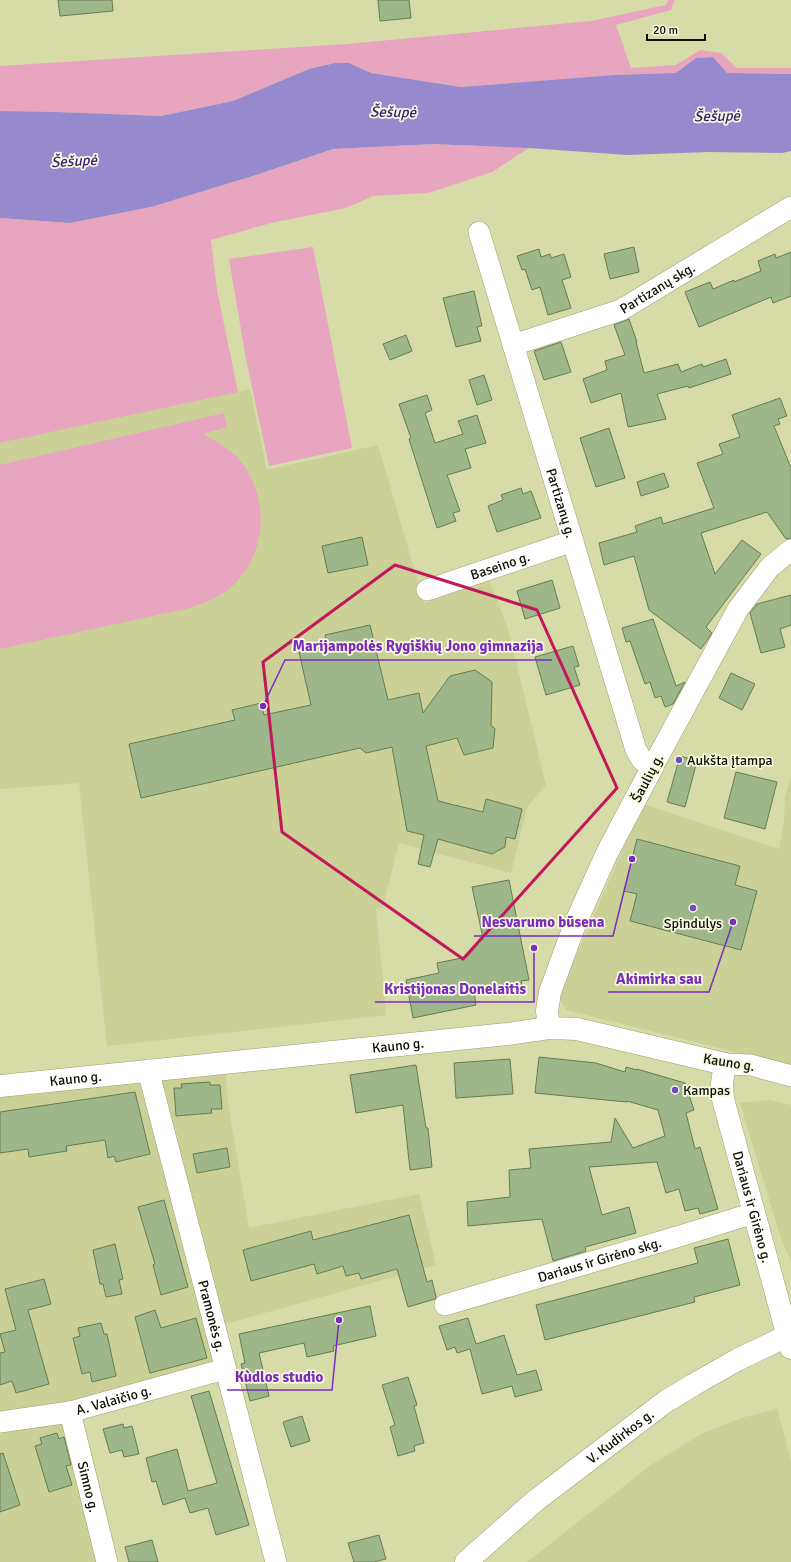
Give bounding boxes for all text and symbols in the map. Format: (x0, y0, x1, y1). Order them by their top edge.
scale bar (647, 16, 705, 42)
text: 20 m (653, 23, 678, 38)
water label: Šešupė (370, 103, 418, 121)
water label: Šešupė (694, 107, 742, 125)
water label: Šešupė (51, 151, 99, 171)
street label: Partizanų skg. (617, 259, 698, 318)
street label: Partizanų g. (542, 466, 579, 540)
street label: Baseino g. (468, 548, 532, 584)
callout: Marijampolės Rygiškių Jono gimnazija (285, 633, 552, 660)
text: Marijampolės Rygiškių Jono gimnazija (293, 637, 544, 655)
street label: Šaulių g. (628, 751, 667, 805)
place label: Aukšta įtampa (687, 752, 773, 769)
marker: Aukšta įtampa (674, 755, 684, 765)
marker: Spindulys (688, 903, 698, 913)
callout: Nesvarumo būsena (474, 909, 613, 936)
text: Nesvarumo būsena (481, 913, 605, 931)
place label: Spindulys (664, 915, 722, 932)
callout: Akimirka sau (608, 965, 709, 992)
text: Akimirka sau (616, 970, 702, 988)
callout: Kristijonas Donelaitis (375, 975, 534, 1002)
text: Kristijonas Donelaitis (384, 980, 526, 998)
street label: Kauno g. (371, 1035, 425, 1057)
street label: Kauno g. (702, 1050, 756, 1075)
street label: Kauno g. (49, 1068, 103, 1090)
place label: Kampas (683, 1082, 730, 1099)
marker: Kampas (670, 1085, 680, 1095)
street label: Dariaus ir Girėno g. (729, 1149, 775, 1265)
street label: Dariaus ir Girėno skg. (536, 1234, 663, 1286)
street label: Pramonės g. (194, 1278, 229, 1354)
callout: Kùdlos studio (227, 1363, 332, 1390)
text: Kùdlos studio (235, 1368, 323, 1386)
street label: A. Valaičio g. (74, 1382, 153, 1419)
street label: V. Kudirkos g. (583, 1406, 657, 1468)
street label: Simno g. (73, 1460, 102, 1514)

